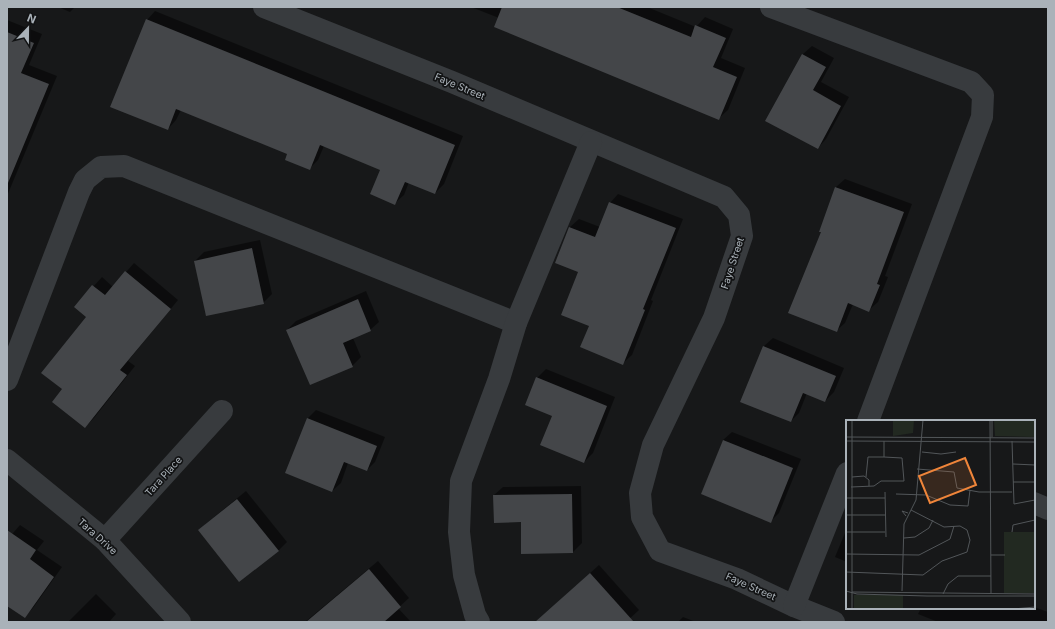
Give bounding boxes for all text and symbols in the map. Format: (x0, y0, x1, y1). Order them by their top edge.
north arrow (8, 8, 48, 48)
text: N (25, 11, 38, 27)
street label: Faye Street (433, 70, 488, 102)
street label: Faye Street (718, 235, 746, 290)
inset map (846, 420, 1035, 609)
street label: Tara Place (142, 453, 184, 498)
street label: Tara Drive (76, 515, 120, 557)
street label: Faye Street (724, 570, 778, 603)

